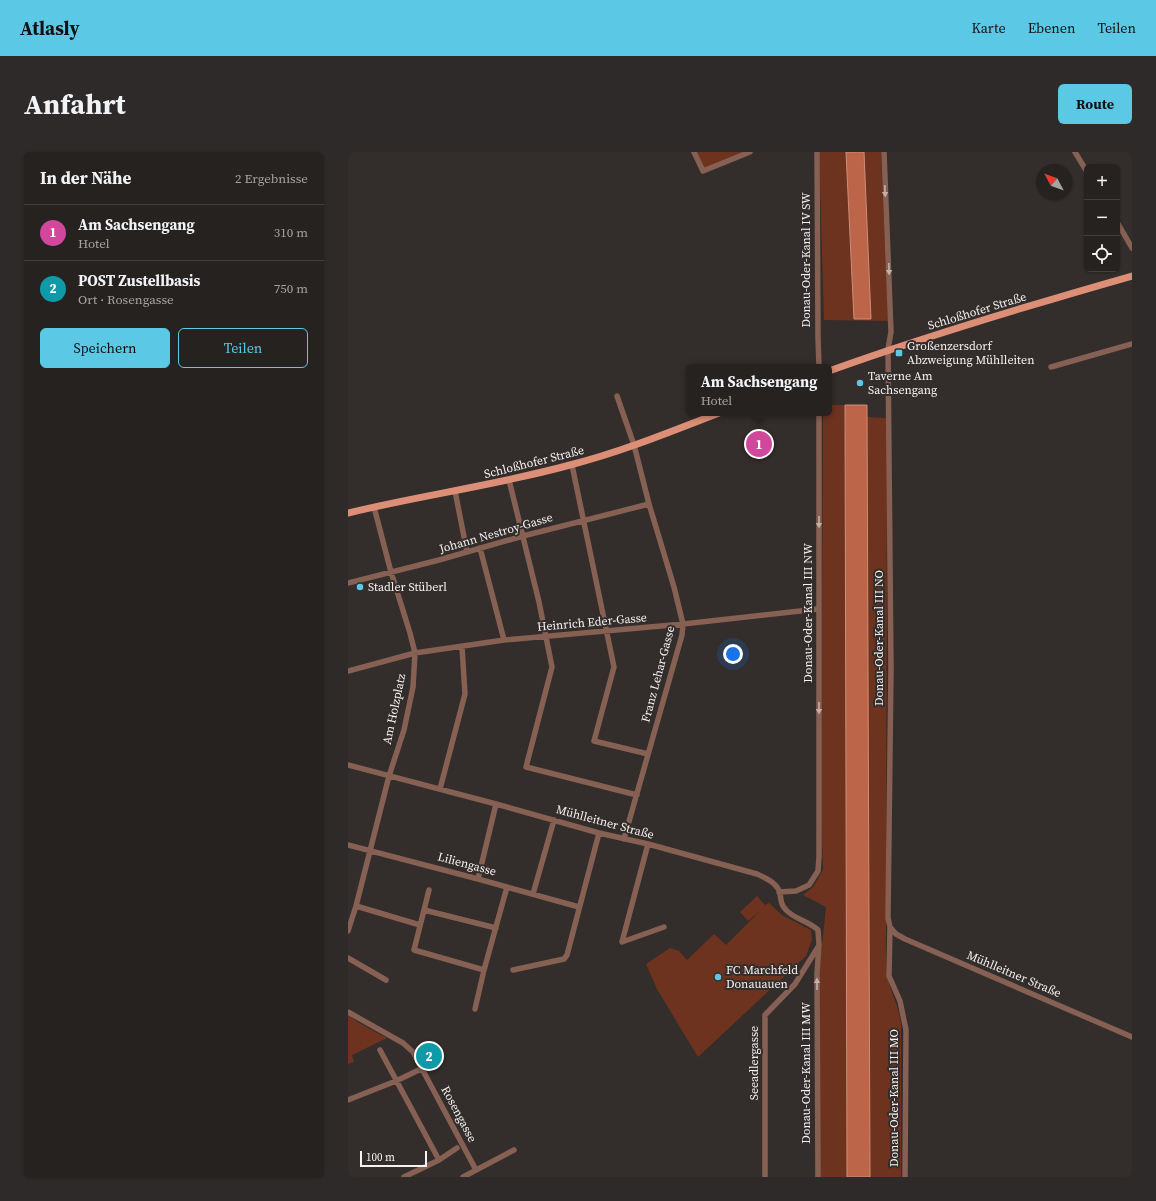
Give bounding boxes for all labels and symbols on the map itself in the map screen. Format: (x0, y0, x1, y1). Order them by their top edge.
north arrow (1036, 164, 1072, 200)
one-way arrow (882, 185, 889, 197)
street label: Donau-Oder-Kanal IV SW (798, 192, 814, 328)
one-way arrow (885, 263, 892, 275)
street label: Schloßhofer Straße (926, 288, 1028, 334)
place label: Großenzersdorf Abzweigung Mühlleiten (907, 338, 1034, 368)
marker: Großenzersdorf Abzweigung Mühlleiten (894, 348, 904, 358)
place label: Taverne Am Sachsengang (868, 368, 937, 398)
marker: Taverne Am Sachsengang (855, 378, 865, 388)
pin: 1 (746, 429, 772, 459)
street label: Schloßhofer Straße (482, 442, 586, 482)
street label: Johann Nestroy-Gasse (436, 509, 555, 557)
one-way arrow (816, 516, 822, 529)
street label: Donau-Oder-Kanal III NW (800, 543, 816, 683)
street label: Donau-Oder-Kanal III NO (871, 570, 887, 706)
place label: Stadler Stüberl (368, 579, 447, 595)
marker: Stadler Stüberl (355, 582, 365, 592)
street label: Heinrich Eder-Gasse (536, 609, 648, 635)
street label: Franz Lehar-Gasse (637, 624, 679, 724)
your location (723, 644, 743, 664)
street label: Am Holzplatz (379, 672, 409, 746)
one-way arrow (816, 702, 822, 715)
street label: Mühlleitner Straße (554, 801, 656, 843)
street label: Liliengasse (436, 849, 498, 879)
street label: Mühlleitner Straße (964, 947, 1064, 1001)
place label: FC Marchfeld Donauauen (726, 962, 798, 992)
marker: FC Marchfeld Donauauen (713, 972, 723, 982)
one-way arrow (814, 977, 820, 990)
street label: Donau-Oder-Kanal III MW (798, 1002, 814, 1144)
street label: Seeadlergasse (746, 1026, 762, 1100)
street label: Donau-Oder-Kanal III MO (886, 1029, 902, 1167)
pin: 2 (416, 1041, 442, 1071)
street label: Rosengasse (437, 1083, 481, 1145)
scale bar (360, 1149, 427, 1168)

